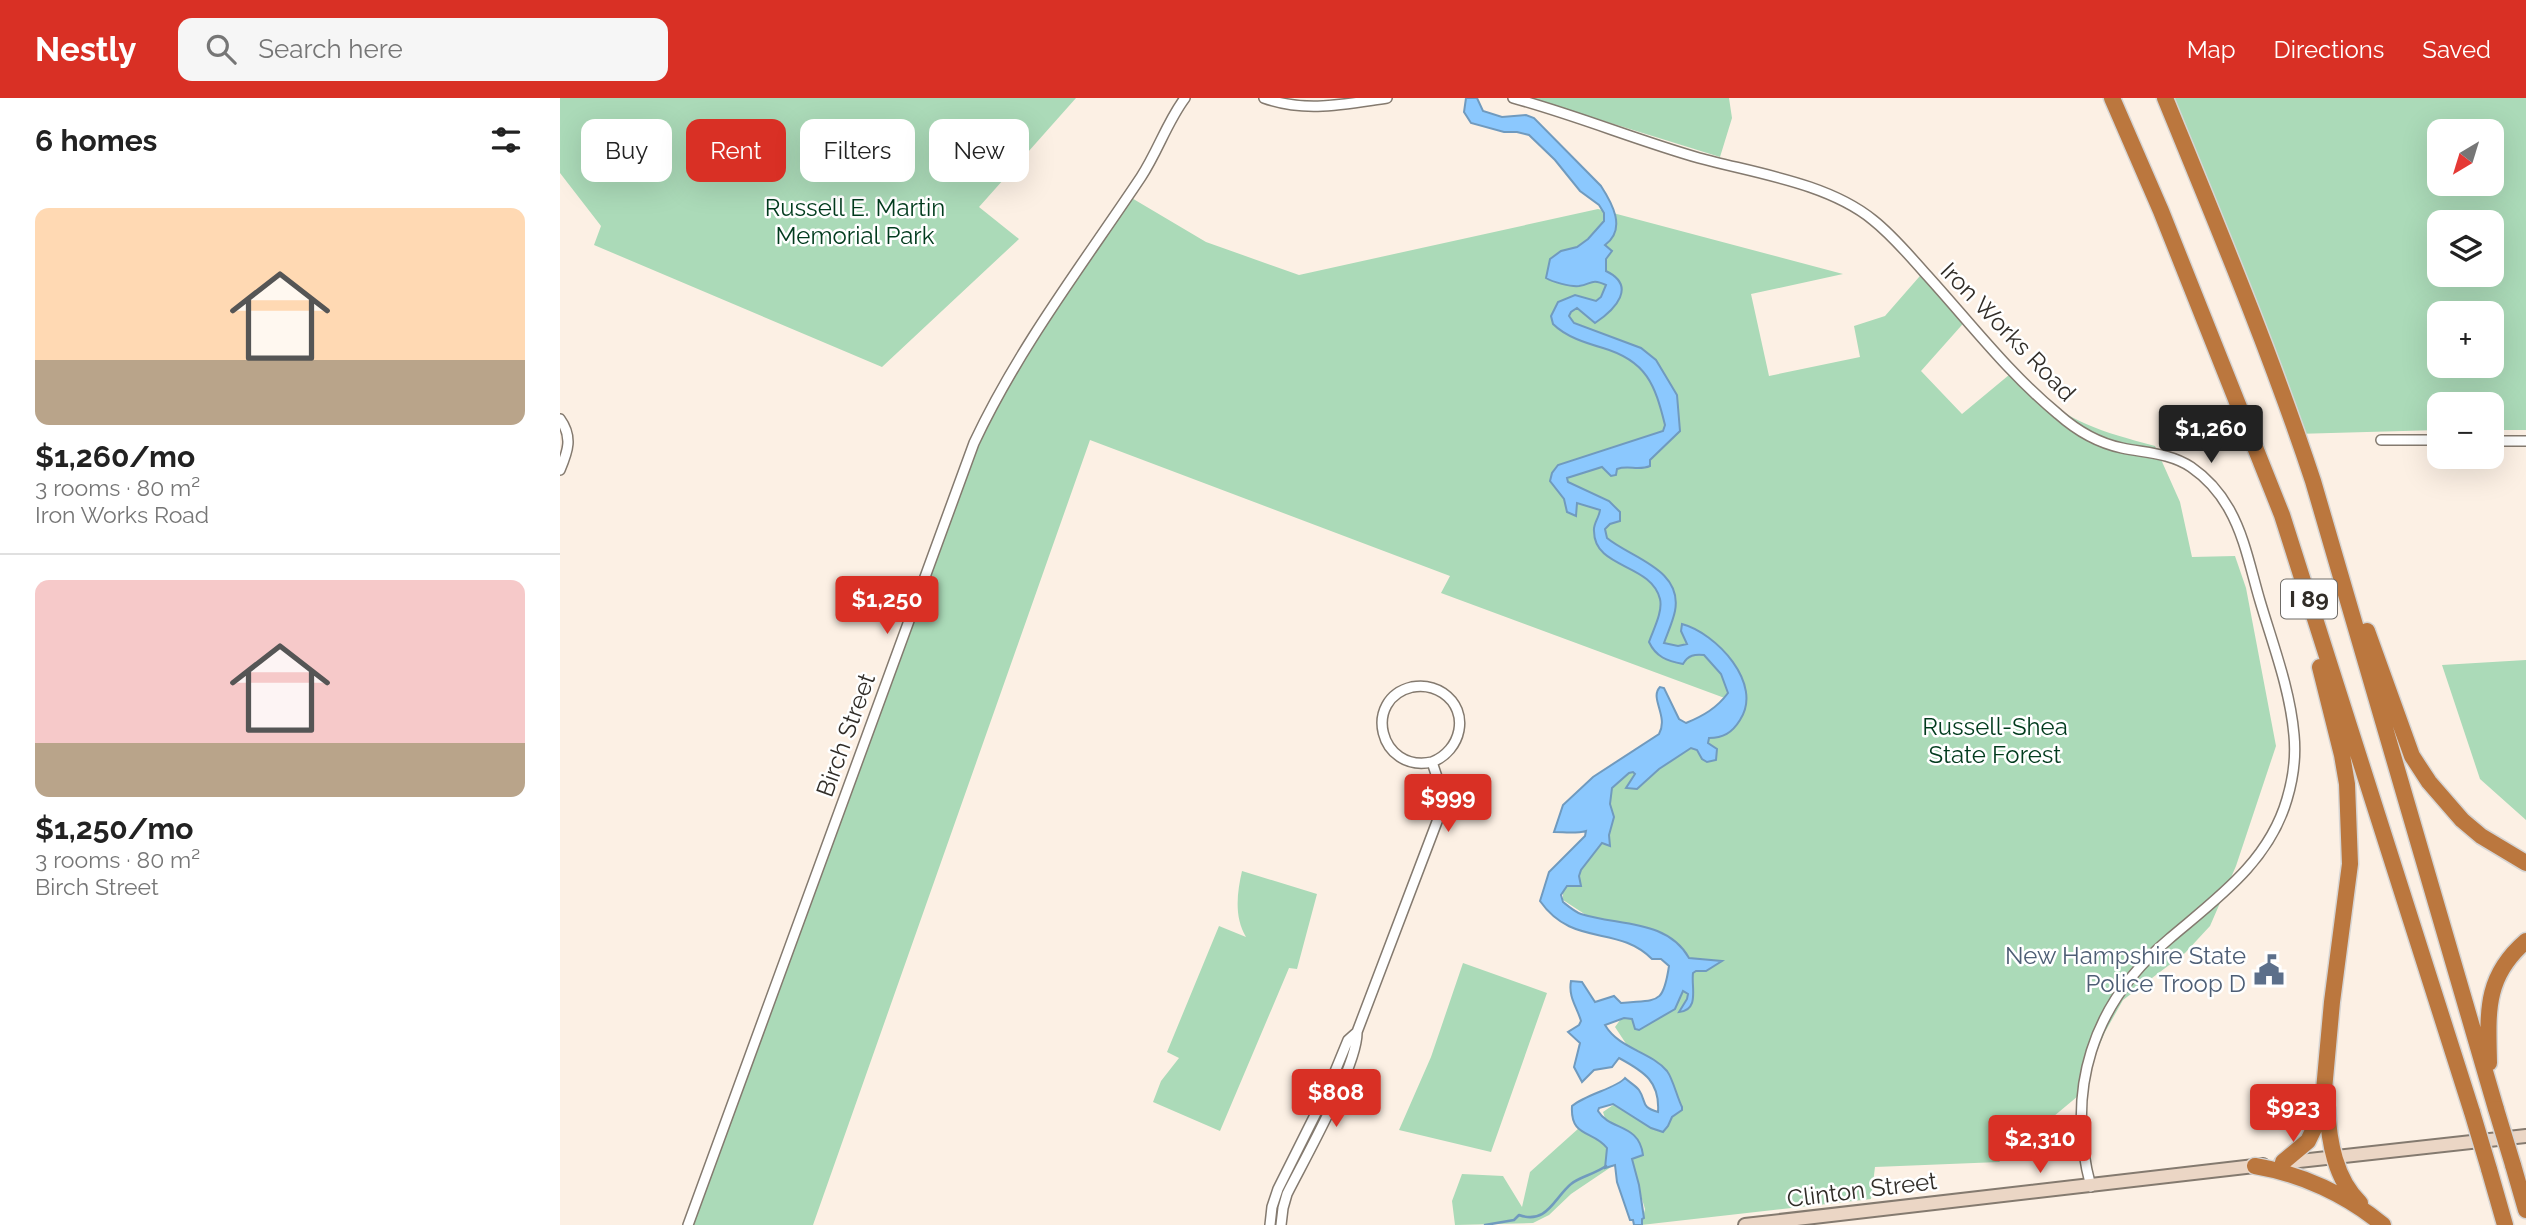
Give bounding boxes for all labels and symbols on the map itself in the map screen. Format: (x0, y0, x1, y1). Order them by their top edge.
north arrow (2427, 119, 2504, 196)
park label: Russell E. Martin Memorial Park (765, 193, 945, 250)
street label: Iron Works Road (1935, 256, 2082, 407)
pin: $1,260 (2154, 406, 2268, 465)
pin: $1,250 (830, 576, 944, 636)
road number: I 89 (2281, 579, 2337, 618)
street label: Birch Street (810, 669, 881, 800)
park label: Russell-Shea State Forest (1922, 712, 2068, 769)
pin: $999 (1407, 774, 1489, 834)
place label: New Hampshire State Police Troop D (2005, 941, 2246, 998)
public building icon: New Hampshire State Police Troop D (2252, 953, 2286, 987)
pin: $808 (1295, 1070, 1377, 1129)
pin: $923 (2252, 1084, 2334, 1144)
pin: $2,310 (1983, 1116, 2097, 1175)
street label: Clinton Street (1785, 1166, 1939, 1213)

